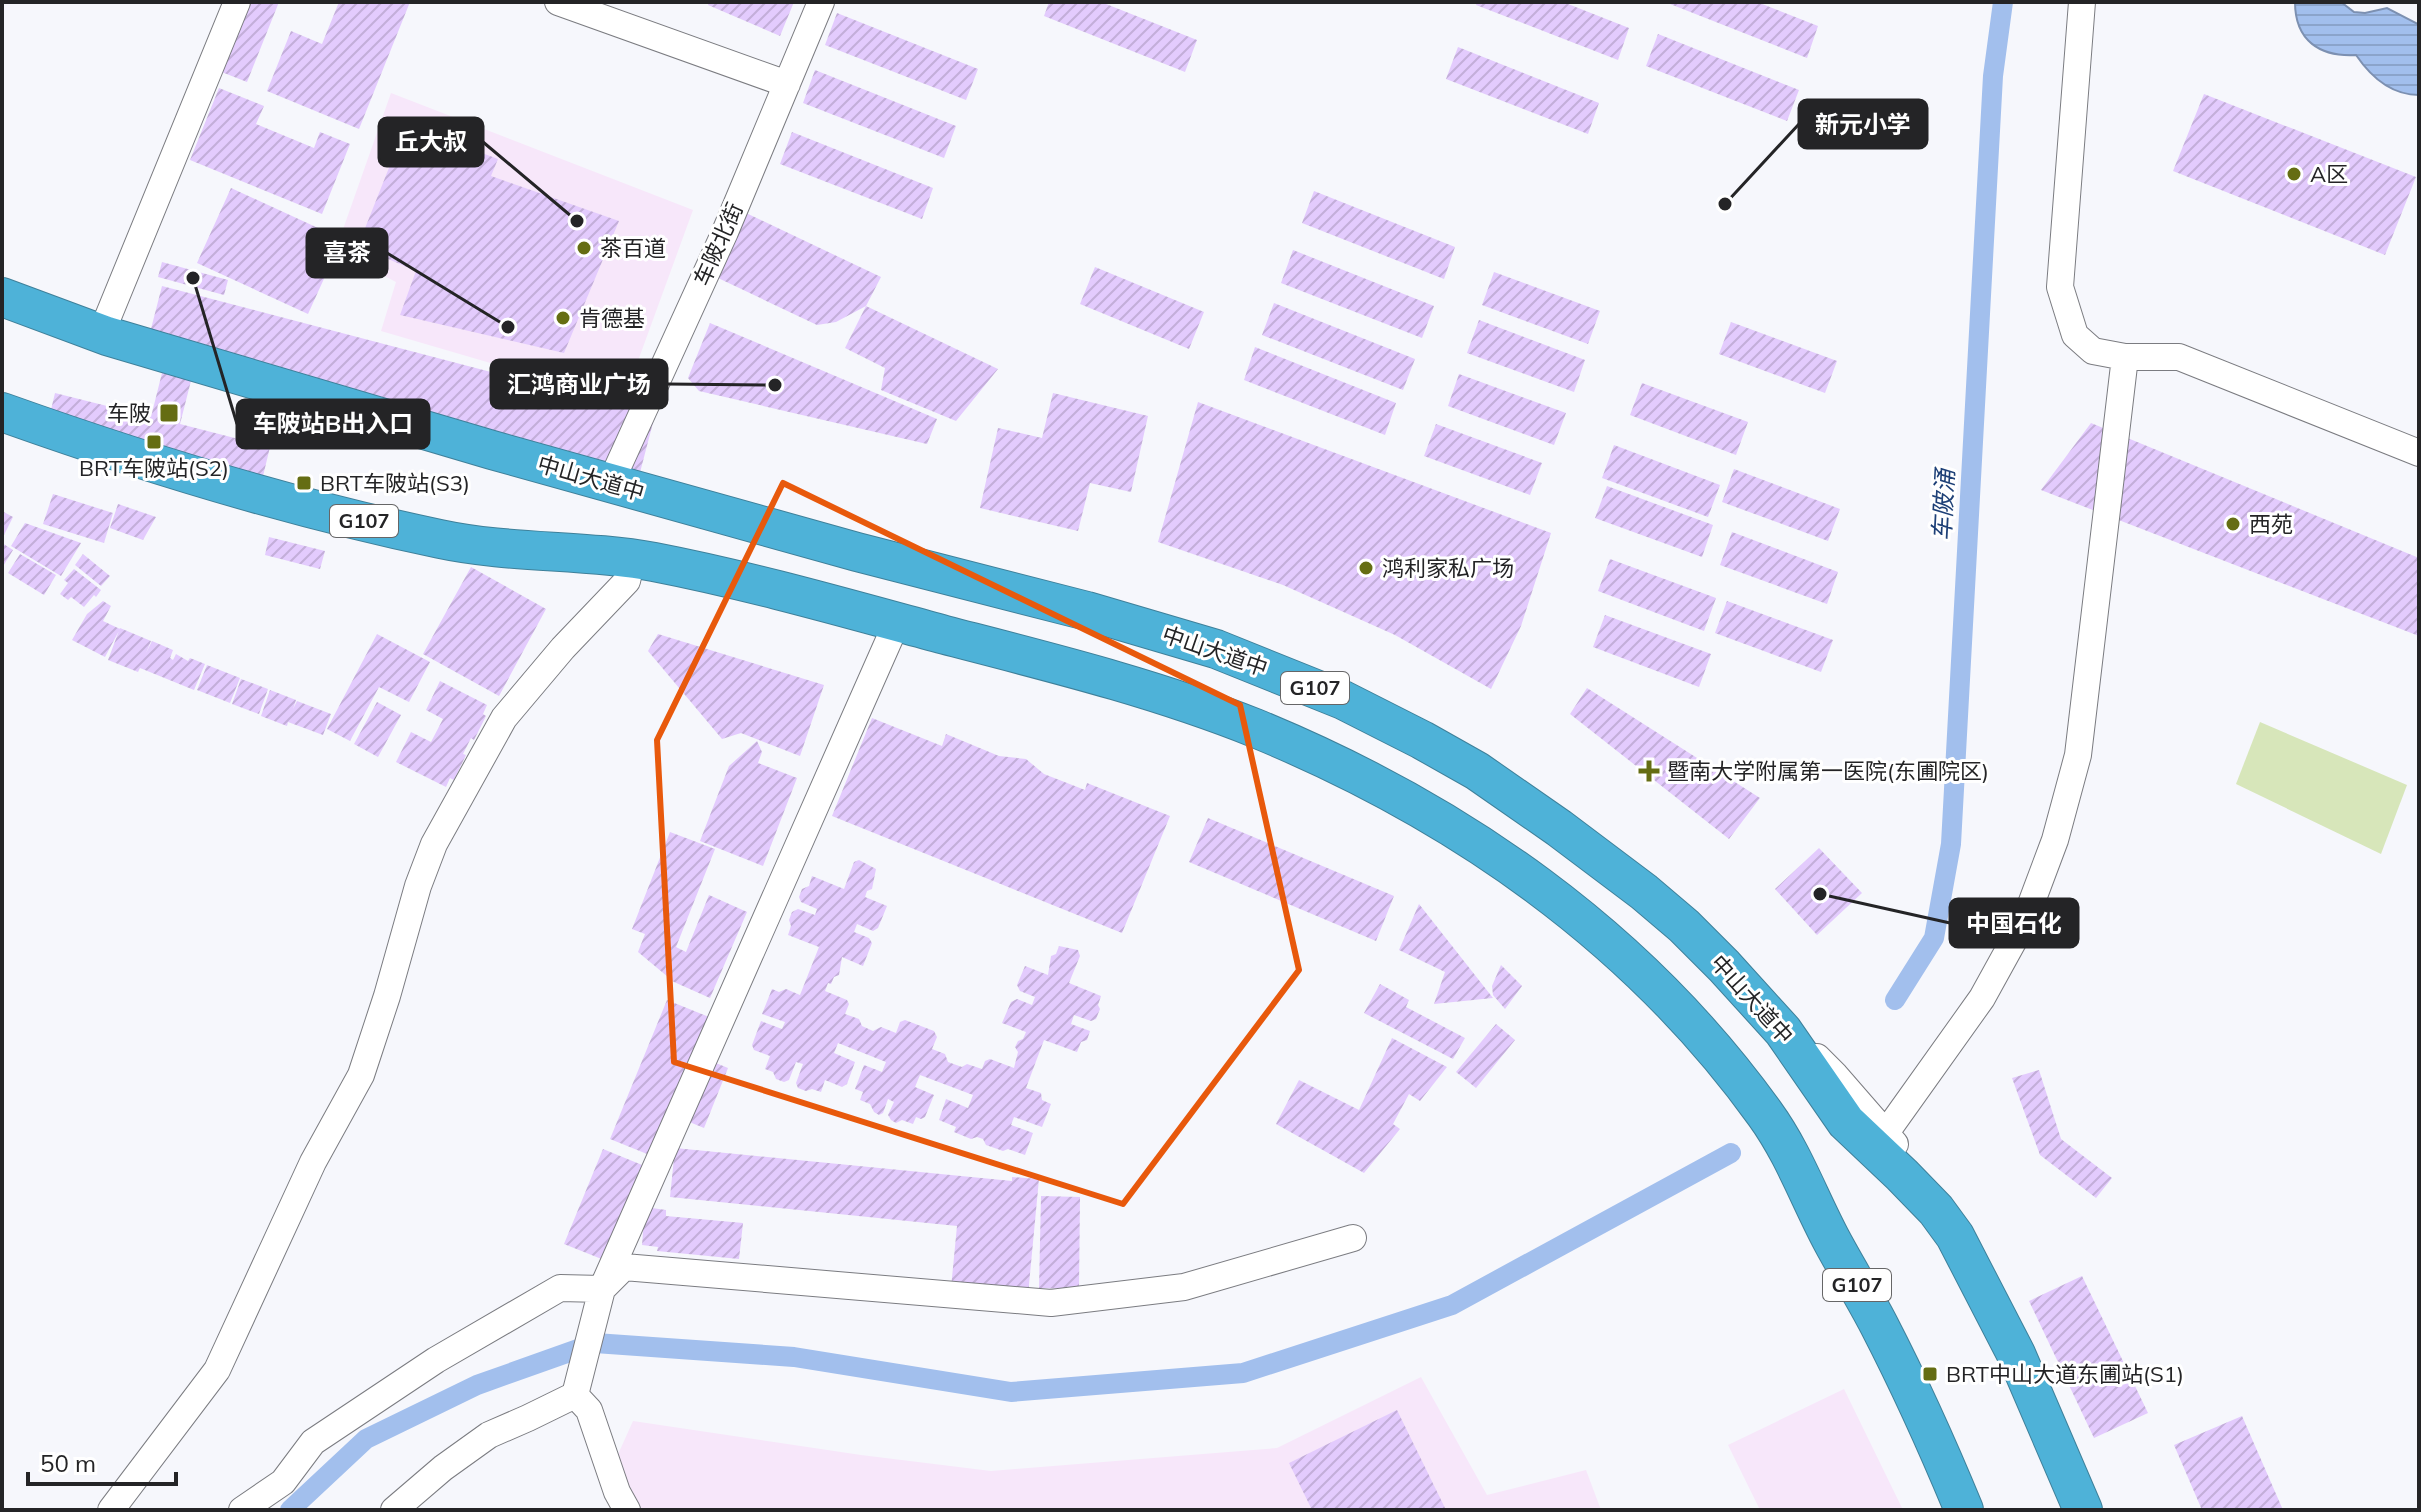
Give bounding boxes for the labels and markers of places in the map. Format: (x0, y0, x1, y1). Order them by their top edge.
callout: 新元小学 (1799, 100, 1927, 148)
callout: 丘大叔 (379, 118, 483, 166)
place label: A区 (2310, 160, 2348, 188)
marker: A区 (2285, 165, 2303, 183)
callout: 喜茶 (307, 229, 387, 277)
place label: 茶百道 (600, 234, 666, 262)
marker: 茶百道 (575, 239, 593, 257)
place label: 肯德基 (579, 304, 645, 332)
marker: 肯德基 (554, 309, 572, 327)
callout: 汇鸿商业广场 (491, 360, 667, 408)
place label: 车陂 (107, 399, 151, 427)
callout: 车陂站B出入口 (237, 400, 429, 448)
marker: 车陂 (158, 402, 180, 424)
marker: BRT车陂站(S2) (145, 433, 163, 451)
place label: BRT车陂站(S2) (79, 454, 229, 482)
place label: BRT车陂站(S3) (320, 469, 470, 497)
marker: BRT车陂站(S3) (295, 474, 313, 492)
place label: 西苑 (2249, 510, 2293, 538)
marker: 西苑 (2224, 515, 2242, 533)
place label: 鸿利家私广场 (1382, 554, 1514, 582)
marker: 鸿利家私广场 (1357, 559, 1375, 577)
place label: 暨南大学附属第一医院(东圃院区) (1667, 757, 1989, 785)
marker: 暨南大学附属第一医院(东圃院区) (1638, 760, 1660, 782)
callout: 中国石化 (1950, 899, 2078, 947)
place label: BRT中山大道东圃站(S1) (1946, 1360, 2184, 1388)
marker: BRT中山大道东圃站(S1) (1921, 1365, 1939, 1383)

